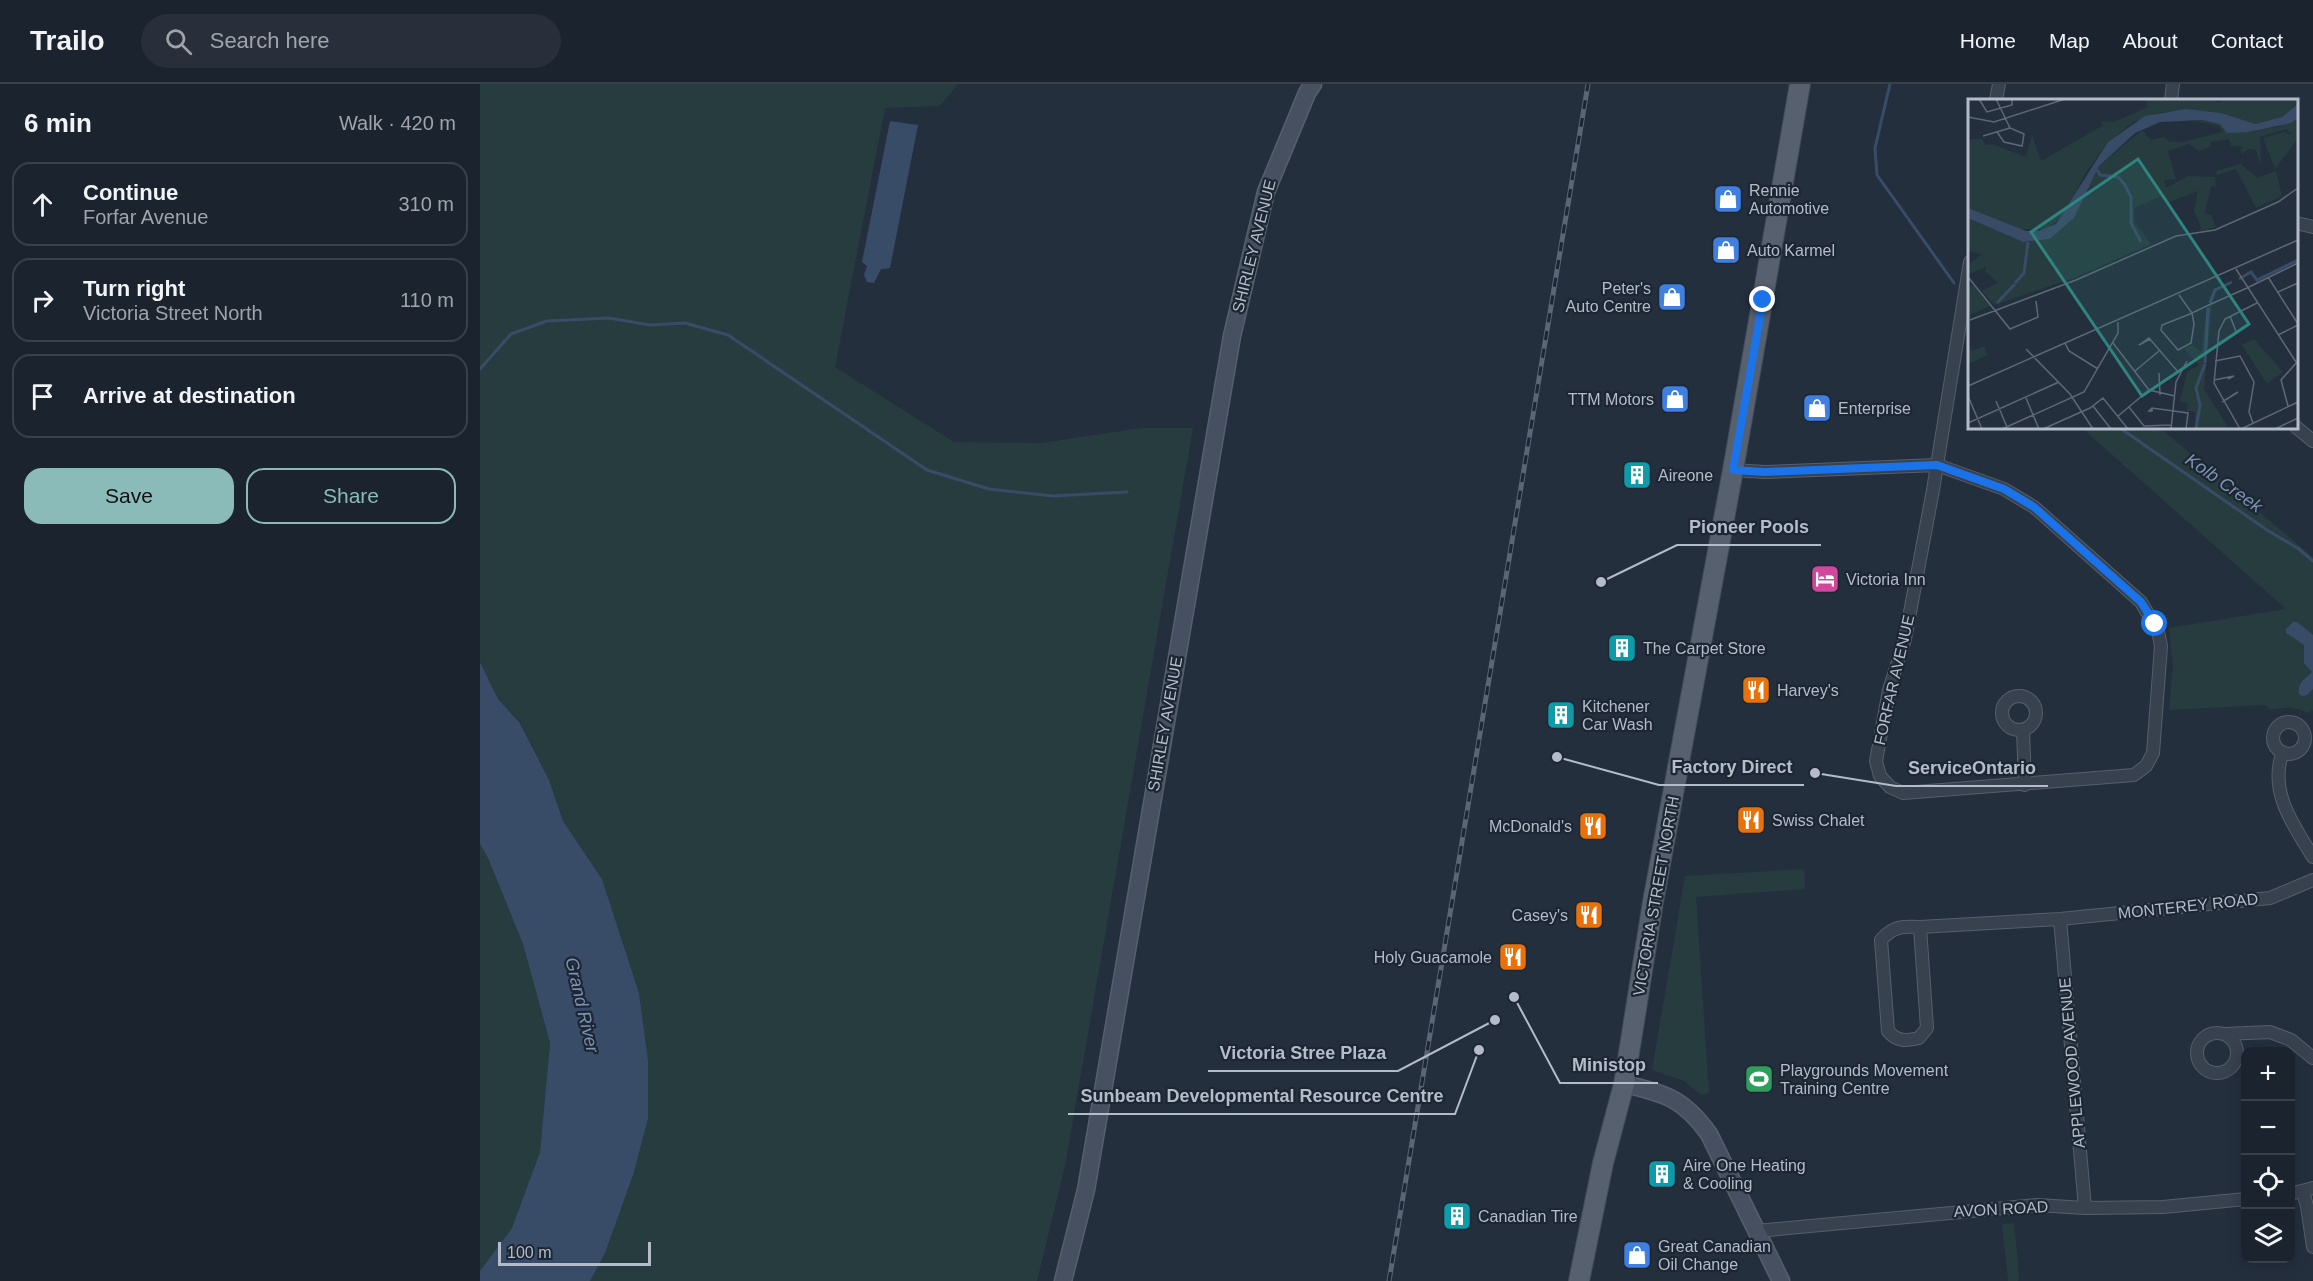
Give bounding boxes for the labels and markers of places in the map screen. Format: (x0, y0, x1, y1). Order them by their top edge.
place label: Rennie Automotive (1749, 182, 1829, 217)
shop icon: Rennie Automotive (1712, 183, 1744, 215)
shop icon: Auto Karmel (1710, 234, 1742, 266)
place label: Auto Karmel (1747, 242, 1835, 259)
place label: Peter's Auto Centre (1566, 280, 1651, 315)
shop icon: Peter's Auto Centre (1656, 281, 1688, 313)
shop icon: TTM Motors (1659, 383, 1691, 415)
place label: TTM Motors (1568, 391, 1654, 408)
shop icon: Enterprise (1801, 392, 1833, 424)
place label: Enterprise (1838, 400, 1911, 417)
building icon: Aireone (1621, 459, 1653, 491)
place label: Aireone (1658, 467, 1713, 484)
callout: Pioneer Pools (1677, 509, 1821, 545)
hotel icon: Victoria Inn (1809, 563, 1841, 595)
place label: Victoria Inn (1846, 571, 1926, 588)
building icon: The Carpet Store (1606, 632, 1638, 664)
place label: The Carpet Store (1643, 640, 1766, 657)
restaurant icon: Harvey's (1740, 674, 1772, 706)
place label: Harvey's (1777, 682, 1839, 699)
place label: Kitchener Car Wash (1582, 698, 1653, 733)
building icon: Kitchener Car Wash (1545, 699, 1577, 731)
callout: Factory Direct (1659, 749, 1804, 785)
callout: ServiceOntario (1896, 750, 2048, 786)
restaurant icon: Swiss Chalet (1735, 804, 1767, 836)
restaurant icon: McDonald's (1577, 810, 1609, 842)
place label: Swiss Chalet (1772, 812, 1865, 829)
place label: McDonald's (1489, 818, 1572, 835)
restaurant icon: Casey's (1573, 899, 1605, 931)
place label: Casey's (1512, 907, 1568, 924)
restaurant icon: Holy Guacamole (1497, 941, 1529, 973)
place label: Holy Guacamole (1374, 949, 1492, 966)
callout: Victoria Stree Plaza (1208, 1035, 1398, 1071)
callout: Ministop (1560, 1047, 1658, 1083)
place label: Playgrounds Movement Training Centre (1780, 1062, 1949, 1097)
sports icon: Playgrounds Movement Training Centre (1743, 1063, 1775, 1095)
callout: Sunbeam Developmental Resource Centre (1068, 1078, 1455, 1114)
place label: Aire One Heating & Cooling (1683, 1157, 1806, 1192)
building icon: Aire One Heating & Cooling (1646, 1158, 1678, 1190)
building icon: Canadian Tire (1441, 1200, 1473, 1232)
place label: Canadian Tire (1478, 1208, 1578, 1225)
place label: Great Canadian Oil Change (1658, 1238, 1771, 1273)
shop icon: Great Canadian Oil Change (1621, 1239, 1653, 1271)

